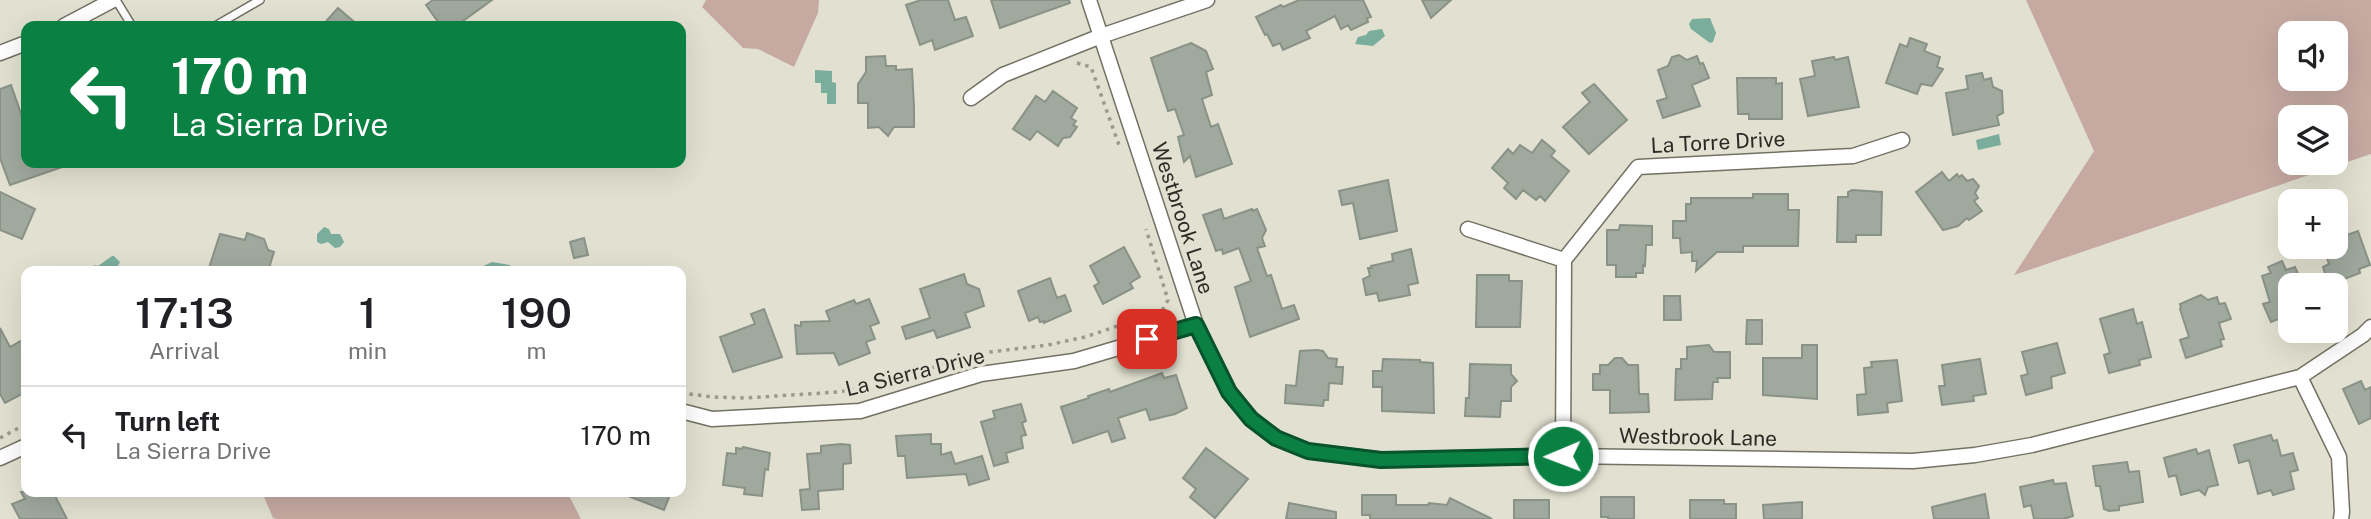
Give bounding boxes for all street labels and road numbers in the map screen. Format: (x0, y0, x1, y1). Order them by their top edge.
street label: La Torre Drive (1650, 126, 1786, 158)
street label: Westbrook Lane (1147, 139, 1219, 297)
street label: La Sierra Drive (843, 343, 987, 401)
street label: Westbrook Lane (1619, 423, 1777, 451)

